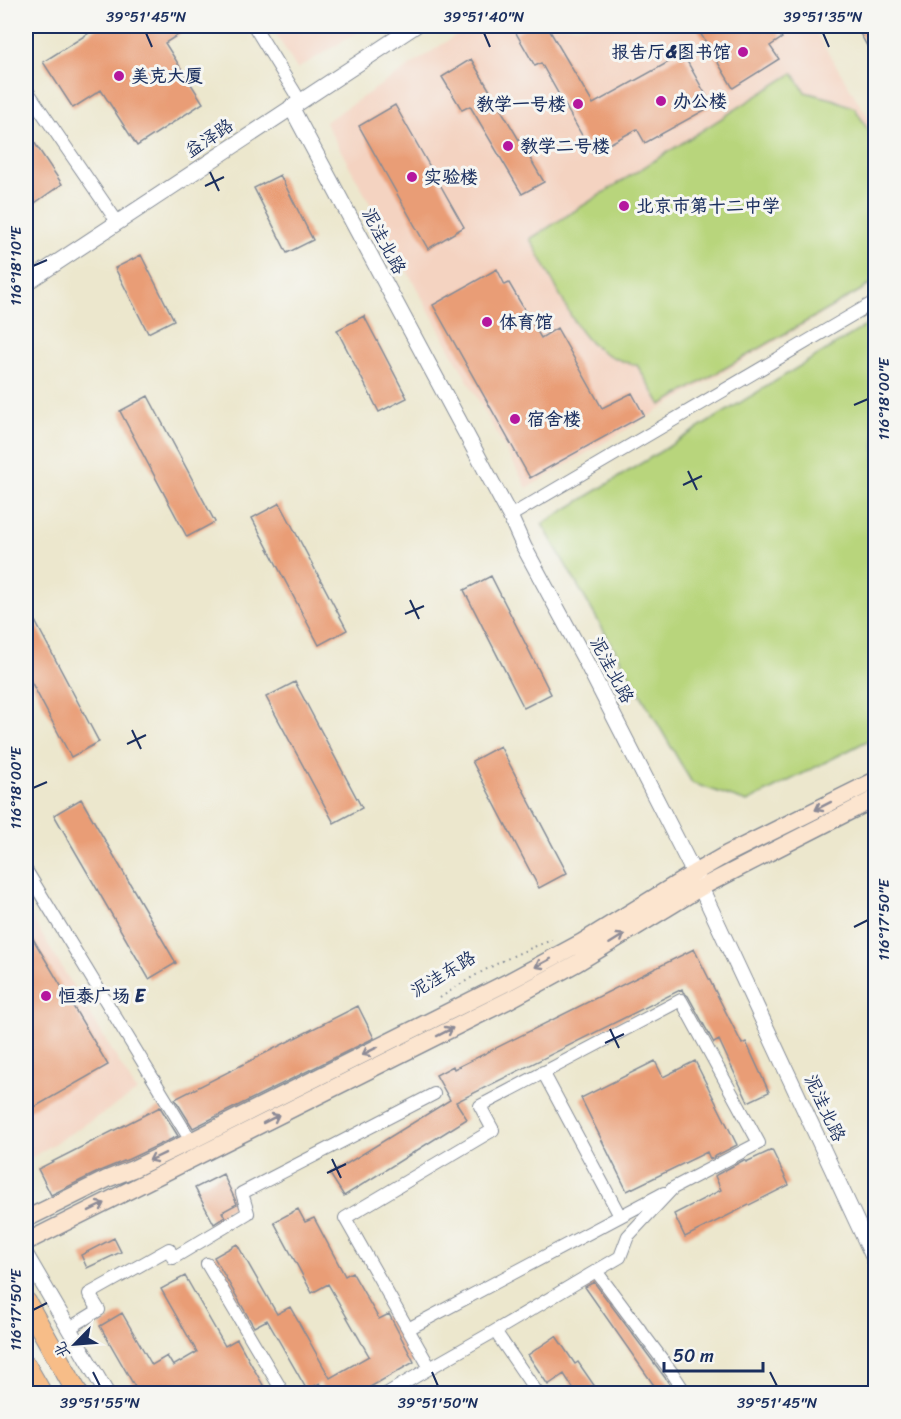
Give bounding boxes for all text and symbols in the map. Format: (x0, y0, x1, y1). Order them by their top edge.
text: 39°51'45"N (106, 4, 187, 30)
text: 39°51'40"N (444, 4, 525, 30)
text: 39°51'35"N (783, 4, 863, 30)
place label: 报告厅&图书馆 (612, 36, 731, 68)
marker: 报告厅&图书馆 (736, 45, 750, 59)
place label: 美克大厦 (131, 60, 203, 92)
marker: 美克大厦 (112, 69, 126, 83)
place label: 办公楼 (673, 85, 727, 117)
place label: 教学一号楼 (476, 88, 566, 120)
marker: 办公楼 (654, 94, 668, 108)
marker: 教学一号楼 (571, 97, 585, 111)
street label: 益泽路 (178, 110, 240, 166)
place label: 教学二号楼 (520, 130, 610, 162)
marker: 教学二号楼 (501, 139, 515, 153)
place label: 实验楼 (424, 161, 478, 193)
marker: 实验楼 (405, 170, 419, 184)
place label: 北京市第十二中学 (636, 190, 780, 222)
marker: 北京市第十二中学 (617, 199, 631, 213)
street label: 泥洼北路 (353, 202, 415, 280)
text: 116°18'10"E (3, 225, 29, 306)
place label: 体育馆 (499, 306, 553, 338)
marker: 体育馆 (480, 315, 494, 329)
text: 116°18'00"E (871, 356, 897, 440)
place label: 宿舍楼 (527, 403, 581, 435)
marker: 宿舍楼 (508, 412, 522, 426)
street label: 泥洼北路 (581, 631, 643, 709)
text: 116°18'00"E (3, 745, 29, 829)
one-way arrow (815, 801, 833, 813)
text: 116°17'50"E (871, 878, 897, 961)
one-way arrow (608, 933, 625, 945)
street label: 泥洼东路 (404, 942, 482, 1006)
one-way arrow (535, 958, 553, 969)
place label: 恒泰广场 E (58, 980, 147, 1012)
marker: 恒泰广场 E (39, 989, 53, 1003)
one-way arrow (436, 1025, 454, 1037)
one-way arrow (361, 1046, 379, 1058)
street label: 泥洼北路 (795, 1069, 855, 1147)
one-way arrow (262, 1113, 280, 1125)
one-way arrow (149, 1152, 167, 1163)
one-way arrow (87, 1200, 105, 1212)
text: 116°17'50"E (3, 1268, 29, 1351)
north arrow (45, 1314, 105, 1374)
scale bar (664, 1335, 763, 1373)
text: 北 (45, 1337, 78, 1364)
text: 50 m (673, 1340, 714, 1372)
text: 39°51'55"N (60, 1390, 141, 1416)
text: 39°51'50"N (398, 1390, 479, 1416)
text: 39°51'45"N (737, 1390, 818, 1416)

